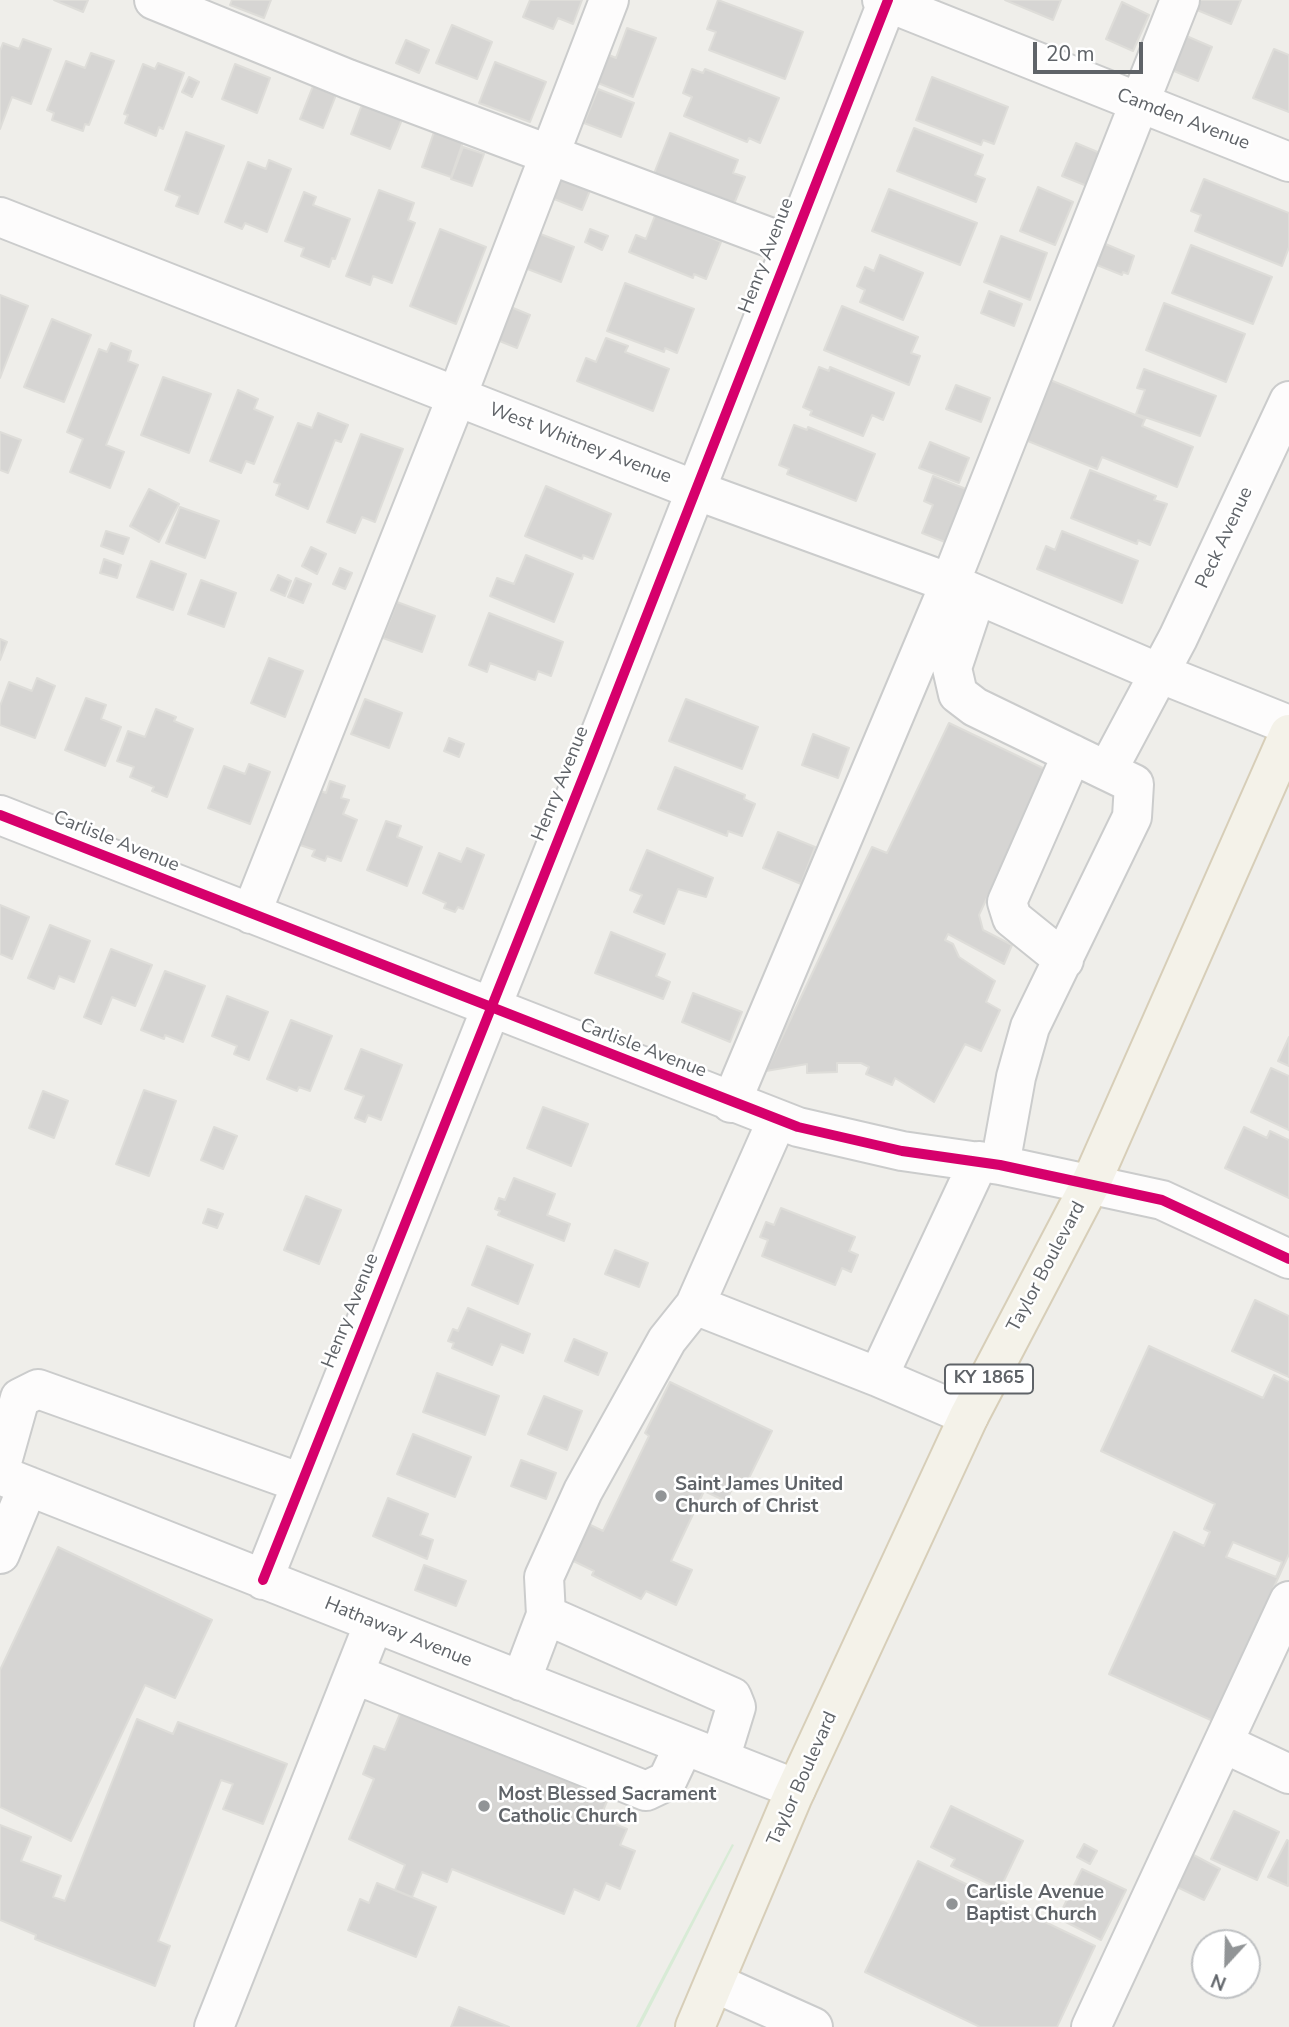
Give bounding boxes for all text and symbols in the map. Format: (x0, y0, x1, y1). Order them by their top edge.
scale bar (1037, 28, 1147, 72)
text: 20 m (1046, 40, 1095, 68)
street label: Camden Avenue (1113, 84, 1253, 156)
street label: Henry Avenue (734, 195, 800, 317)
street label: West Whitney Avenue (486, 399, 674, 489)
street label: Peck Avenue (1192, 484, 1258, 592)
street label: Henry Avenue (528, 723, 594, 845)
street label: Carlisle Avenue (50, 806, 182, 878)
street label: Carlisle Avenue (577, 1014, 709, 1084)
street label: Taylor Boulevard (1003, 1198, 1091, 1336)
street label: Henry Avenue (318, 1250, 384, 1372)
road number: KY 1865 (945, 1364, 1033, 1394)
place label: Saint James United Church of Christ (675, 1474, 843, 1518)
marker: Saint James United Church of Christ (653, 1488, 669, 1504)
street label: Hathaway Avenue (321, 1593, 475, 1673)
street label: Taylor Boulevard (763, 1708, 843, 1850)
place label: Most Blessed Sacrament Catholic Church (498, 1784, 716, 1828)
marker: Most Blessed Sacrament Catholic Church (476, 1798, 492, 1814)
place label: Carlisle Avenue Baptist Church (966, 1882, 1104, 1926)
marker: Carlisle Avenue Baptist Church (944, 1896, 960, 1912)
north arrow (1191, 1929, 1261, 1999)
text: N (1207, 1967, 1230, 1996)

